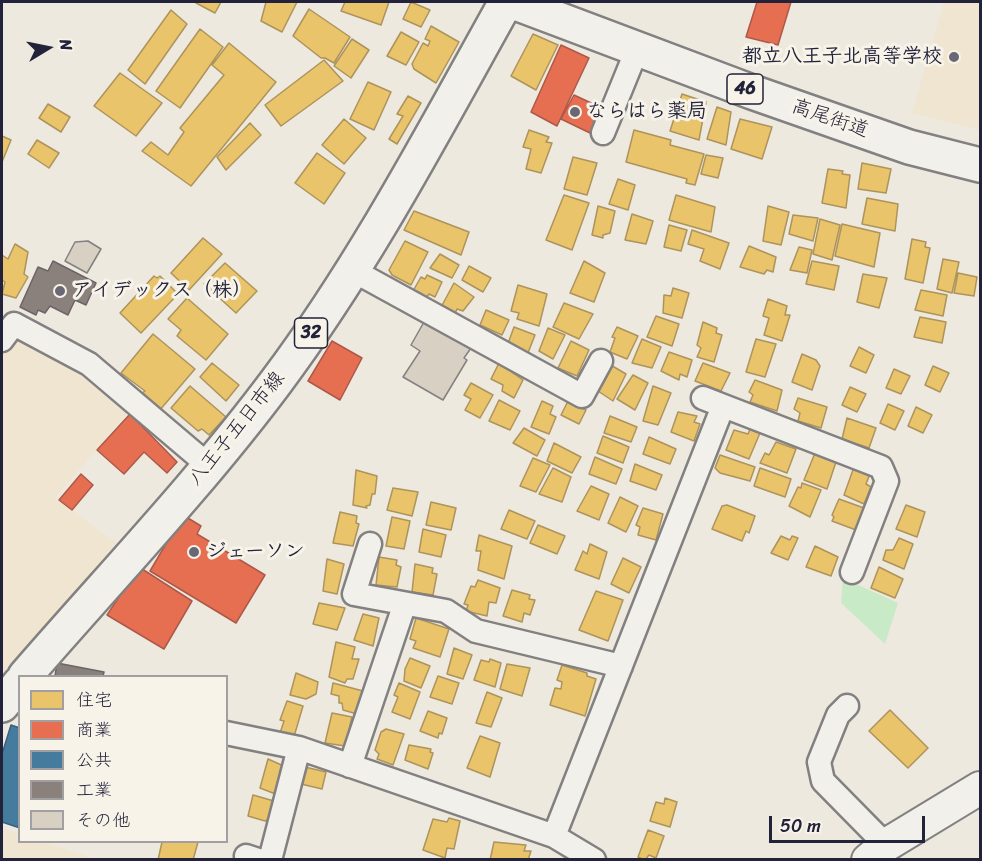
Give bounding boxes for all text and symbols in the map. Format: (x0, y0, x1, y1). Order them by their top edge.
north arrow (18, 18, 78, 78)
text: N (51, 37, 81, 53)
place label: 都立八王子北高等学校 (742, 45, 942, 69)
marker: 都立八王子北高等学校 (947, 50, 961, 64)
road number: 46 (727, 74, 763, 104)
street label: 高尾街道 (788, 95, 872, 143)
place label: ならはら薬局 (587, 100, 707, 124)
marker: ならはら薬局 (568, 105, 582, 119)
place label: アイデックス（株） (72, 279, 252, 303)
marker: アイデックス（株） (53, 284, 67, 298)
road number: 32 (294, 318, 328, 348)
street label: 八王子五日市線 (184, 367, 290, 491)
place label: ジェーソン (206, 540, 305, 564)
marker: ジェーソン (187, 545, 201, 559)
legend (18, 675, 228, 843)
text: 住宅 (76, 684, 112, 716)
text: 商業 (76, 714, 112, 746)
text: 公共 (76, 744, 112, 776)
text: 工業 (76, 774, 112, 806)
text: その他 (76, 804, 130, 836)
scale bar (772, 804, 928, 842)
text: 50 m (780, 810, 821, 842)

